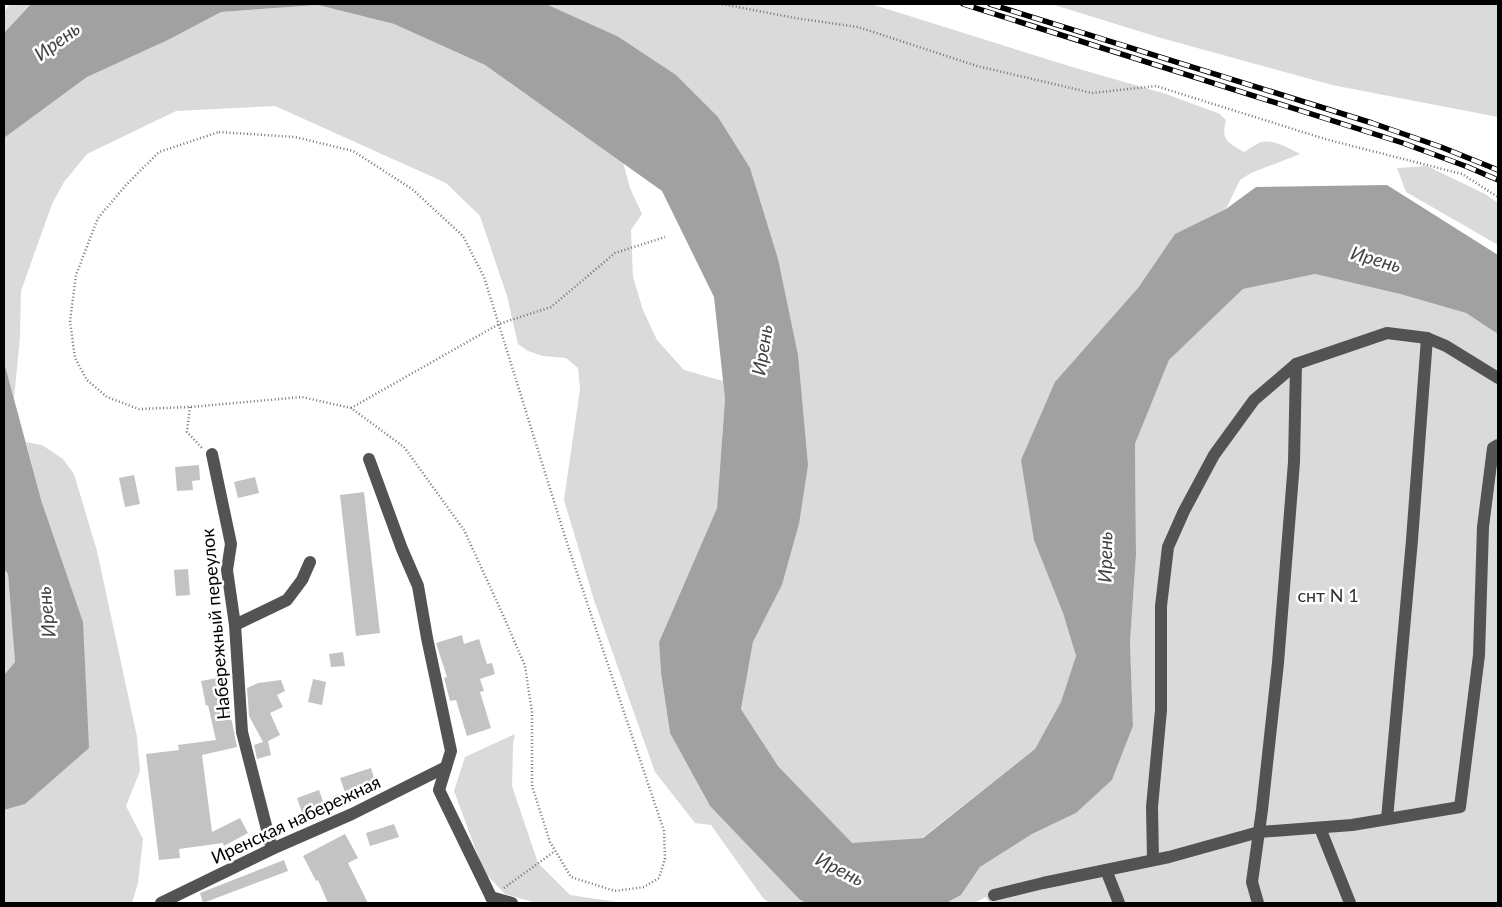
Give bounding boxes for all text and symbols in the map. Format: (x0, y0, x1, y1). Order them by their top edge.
water label: Ирень (29, 16, 84, 65)
water label: Ирень (1348, 240, 1404, 277)
water label: Ирень (746, 323, 777, 377)
street label: Набережный переулок (196, 527, 234, 721)
water label: Ирень (1093, 531, 1116, 583)
park label: снт N 1 (1297, 584, 1359, 606)
water label: Ирень (31, 585, 60, 639)
street label: Иренская набережная (207, 770, 384, 868)
water label: Ирень (812, 847, 868, 890)

